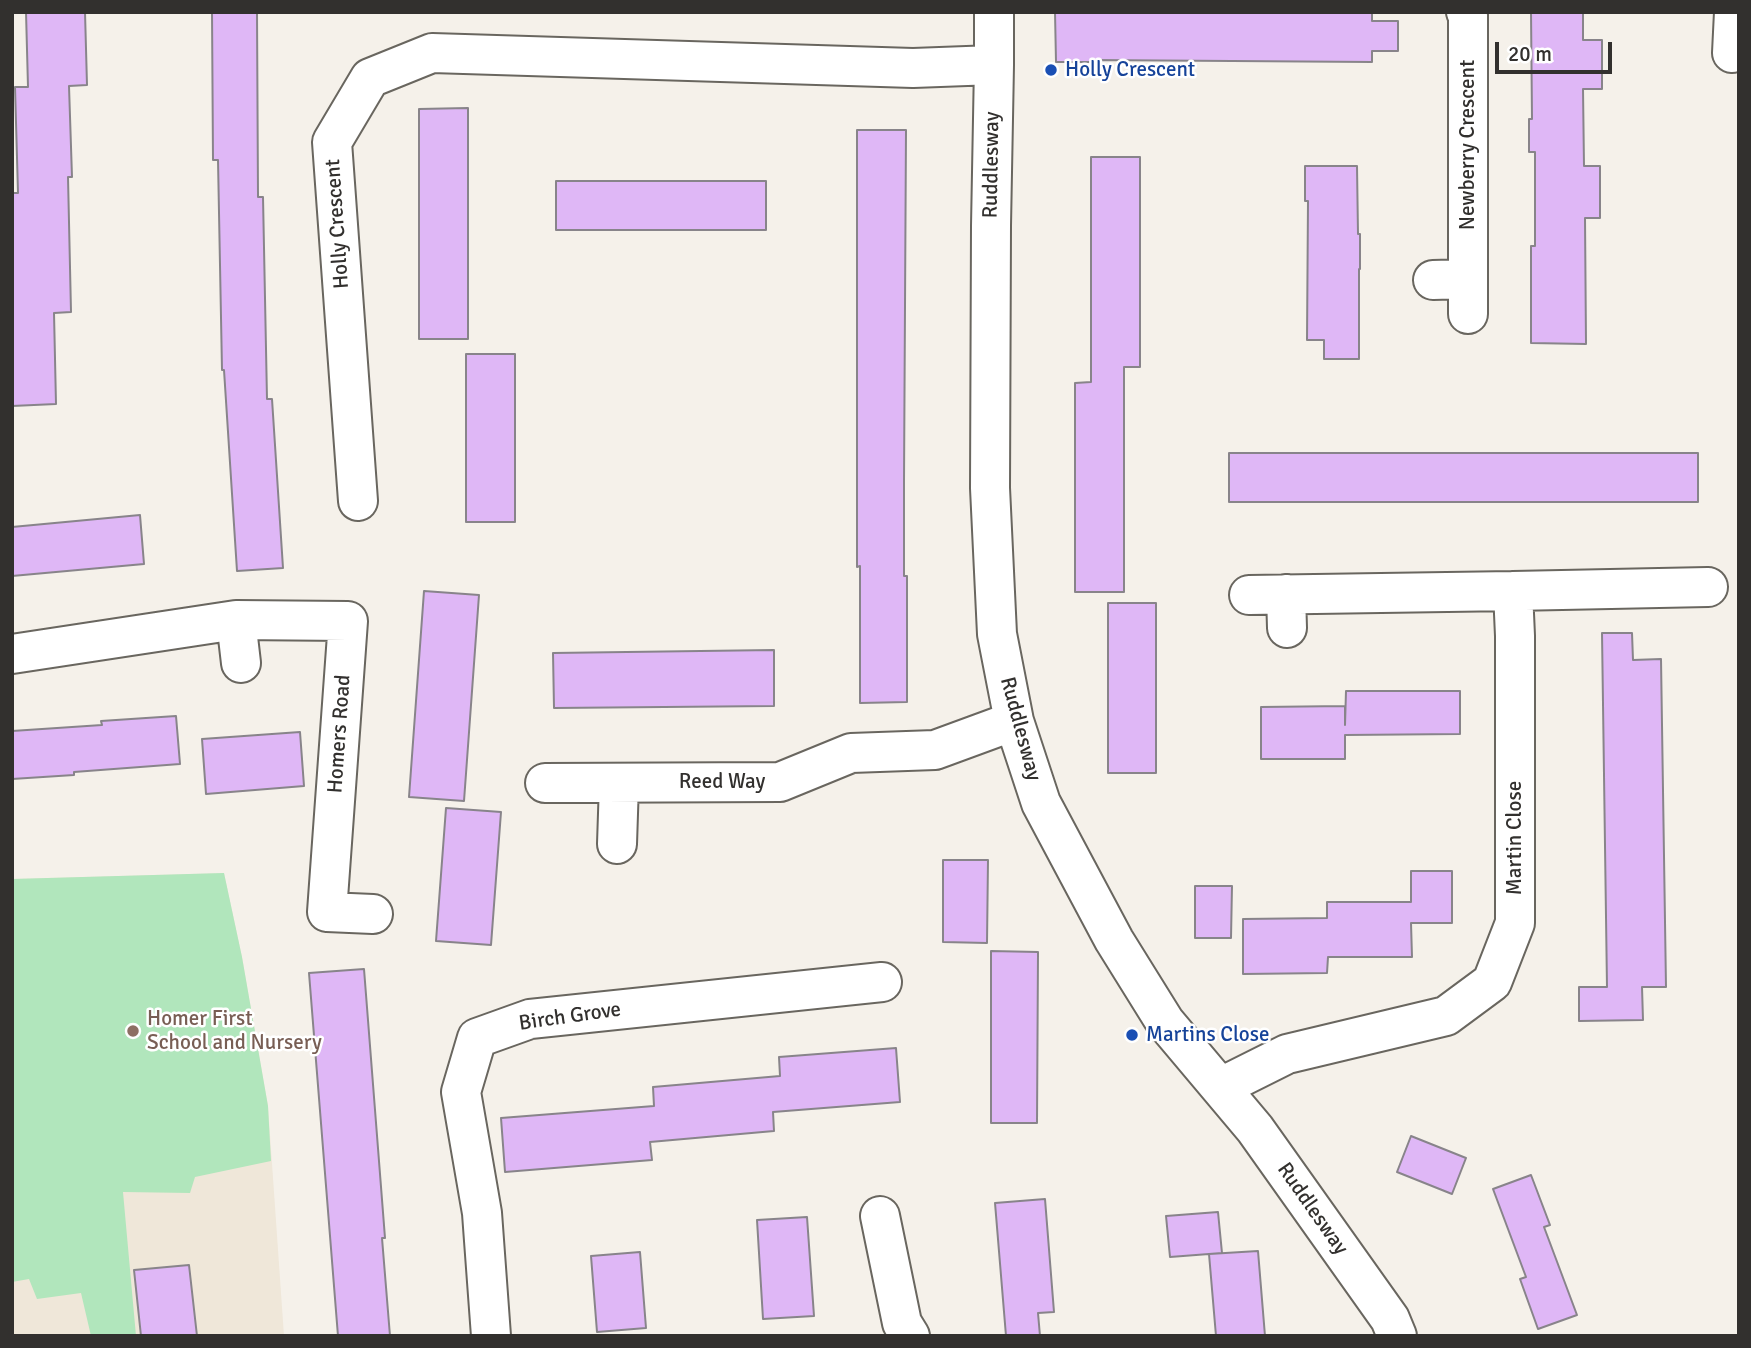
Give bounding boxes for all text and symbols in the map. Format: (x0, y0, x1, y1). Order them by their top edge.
scale bar (1499, 28, 1616, 72)
text: 20 m (1508, 41, 1552, 67)
place label: Holly Crescent (1065, 57, 1195, 83)
street label: Newberry Crescent (1455, 60, 1481, 230)
marker: Holly Crescent (1043, 62, 1059, 78)
street label: Ruddlesway (978, 111, 1006, 219)
street label: Holly Crescent (321, 158, 355, 290)
street label: Homers Road (323, 674, 357, 794)
street label: Ruddlesway (994, 674, 1046, 784)
street label: Reed Way (679, 769, 765, 795)
street label: Martin Close (1502, 781, 1528, 895)
street label: Birch Grove (517, 997, 623, 1037)
place label: Homer First School and Nursery (147, 1006, 322, 1056)
place label: Martins Close (1146, 1022, 1269, 1048)
marker: Homer First School and Nursery (125, 1023, 141, 1039)
marker: Martins Close (1124, 1027, 1140, 1043)
street label: Ruddlesway (1271, 1158, 1353, 1260)

